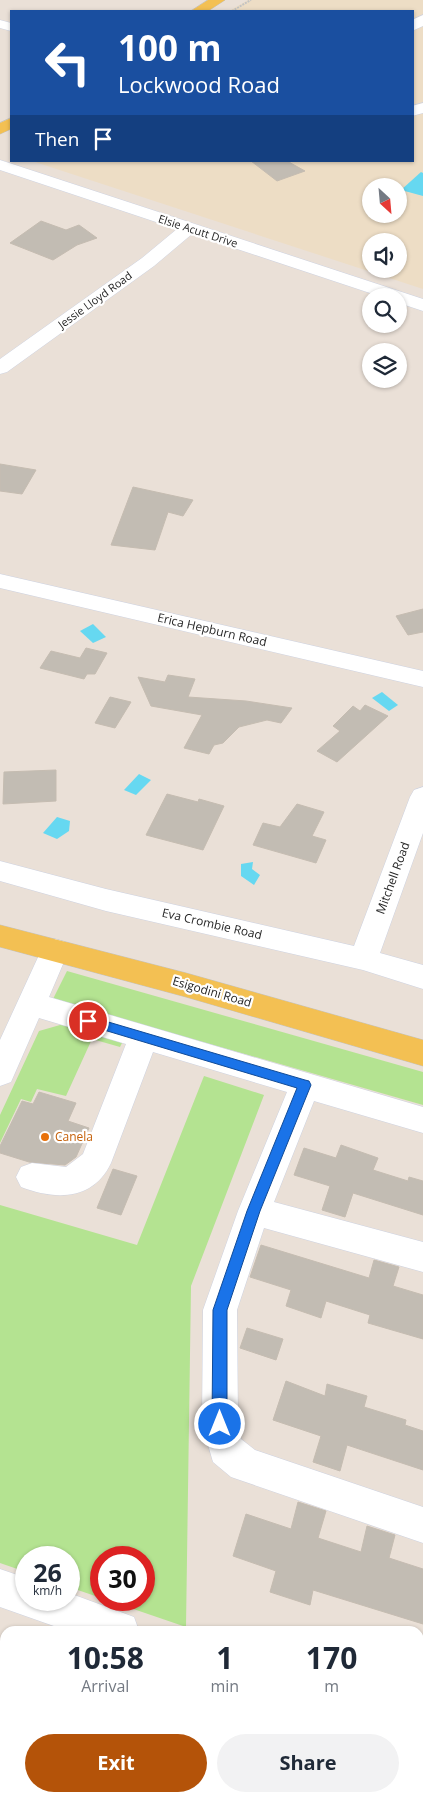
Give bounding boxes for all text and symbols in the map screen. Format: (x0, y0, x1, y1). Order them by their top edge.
text: 100 m (118, 24, 222, 71)
icon: left (35, 30, 100, 95)
text: Lockwood Road (118, 69, 280, 99)
icon: arrive (89, 125, 117, 153)
text: Then (35, 126, 79, 152)
north arrow (362, 178, 408, 222)
map controls (362, 178, 407, 388)
street label: Elsie Acutt Drive (157, 211, 240, 250)
button: sound (362, 233, 407, 278)
street label: Jessie Lloyd Road (54, 268, 135, 332)
button: search (362, 288, 407, 333)
button: layers (362, 343, 407, 388)
street label: Erica Hepburn Road (156, 609, 268, 650)
street label: Mitchell Road (372, 839, 413, 916)
street label: Eva Crombie Road (160, 904, 264, 943)
street label: Esigodini Road (171, 972, 254, 1011)
pin (67, 1000, 109, 1042)
icon: arrive (74, 1007, 102, 1035)
place label: Canela (55, 1128, 93, 1145)
marker: Canela (39, 1131, 51, 1143)
position arrow (193, 1397, 245, 1449)
speed limit sign: 30 (90, 1546, 155, 1611)
text: 26 (33, 1555, 62, 1589)
text: km/h (33, 1582, 62, 1599)
text: 10:58 (67, 1637, 144, 1678)
text: 1 (216, 1637, 233, 1678)
text: 170 (306, 1637, 357, 1678)
text: Arrival (81, 1675, 129, 1697)
text: min (211, 1675, 239, 1697)
text: m (324, 1675, 339, 1697)
button: Exit (25, 1734, 207, 1792)
button: Share (217, 1734, 399, 1792)

